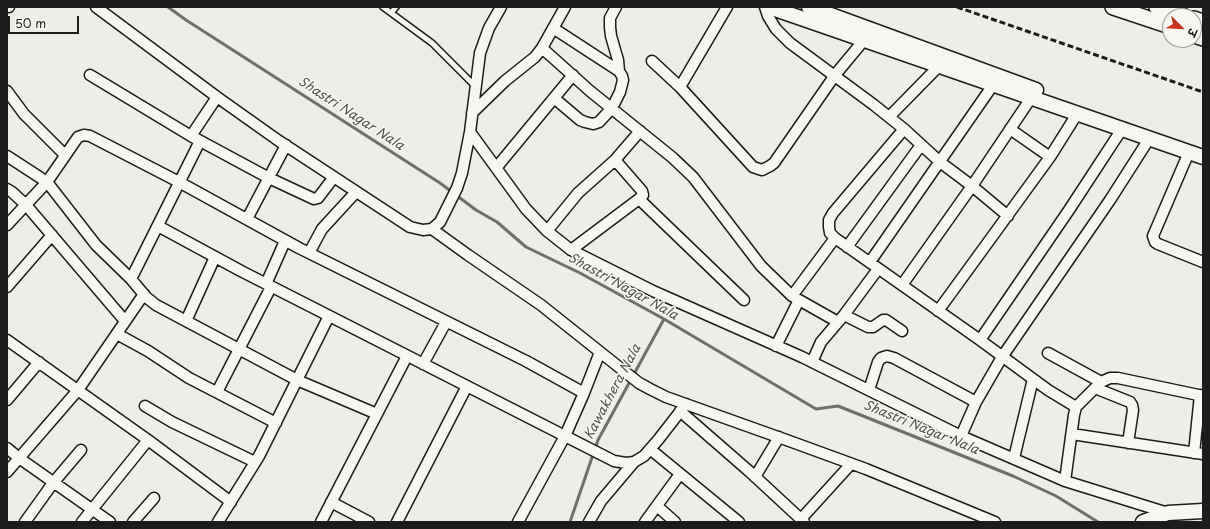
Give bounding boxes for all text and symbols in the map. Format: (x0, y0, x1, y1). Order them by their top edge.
scale bar (10, 8, 81, 34)
north arrow (1162, 8, 1202, 48)
text: 50 m (15, 14, 46, 32)
text: उ (1183, 26, 1202, 39)
water label: Shastri Nagar Nala (295, 74, 407, 154)
water label: Shastri Nagar Nala (566, 250, 680, 324)
water label: Kawakhera Nala (581, 342, 645, 442)
water label: Shastri Nagar Nala (861, 398, 981, 458)

